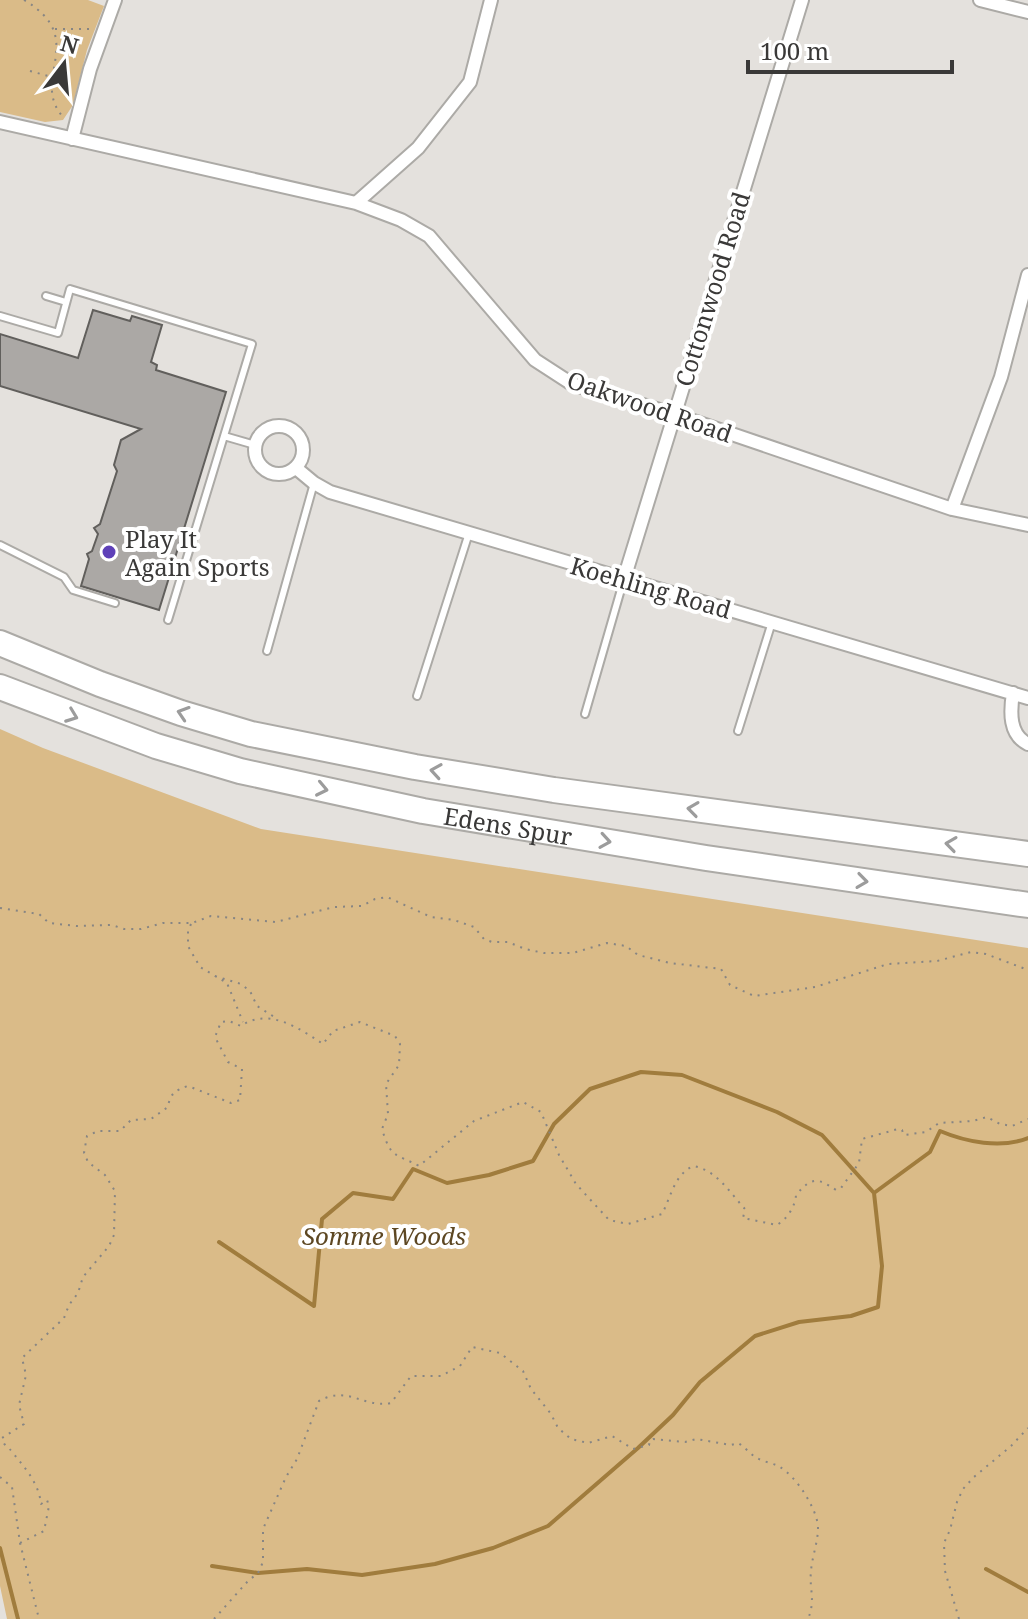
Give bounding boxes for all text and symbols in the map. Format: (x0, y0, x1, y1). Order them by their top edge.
north arrow (24, 24, 104, 104)
scale bar (748, 24, 952, 74)
text: N (57, 27, 82, 61)
text: 100 m (760, 34, 829, 67)
street label: Cottonwood Road (667, 187, 757, 390)
street label: Oakwood Road (563, 362, 737, 450)
place label: Play It Again Sports (125, 522, 269, 583)
marker: Play It Again Sports (100, 543, 118, 561)
street label: Koehling Road (567, 548, 736, 626)
one-way arrow (65, 706, 79, 723)
one-way arrow (176, 707, 190, 723)
one-way arrow (429, 763, 443, 780)
one-way arrow (314, 780, 328, 797)
street label: Edens Spur (442, 798, 575, 852)
one-way arrow (686, 801, 700, 818)
one-way arrow (598, 832, 612, 849)
one-way arrow (944, 836, 958, 853)
one-way arrow (855, 872, 869, 889)
park label: Somme Woods (302, 1219, 466, 1252)

